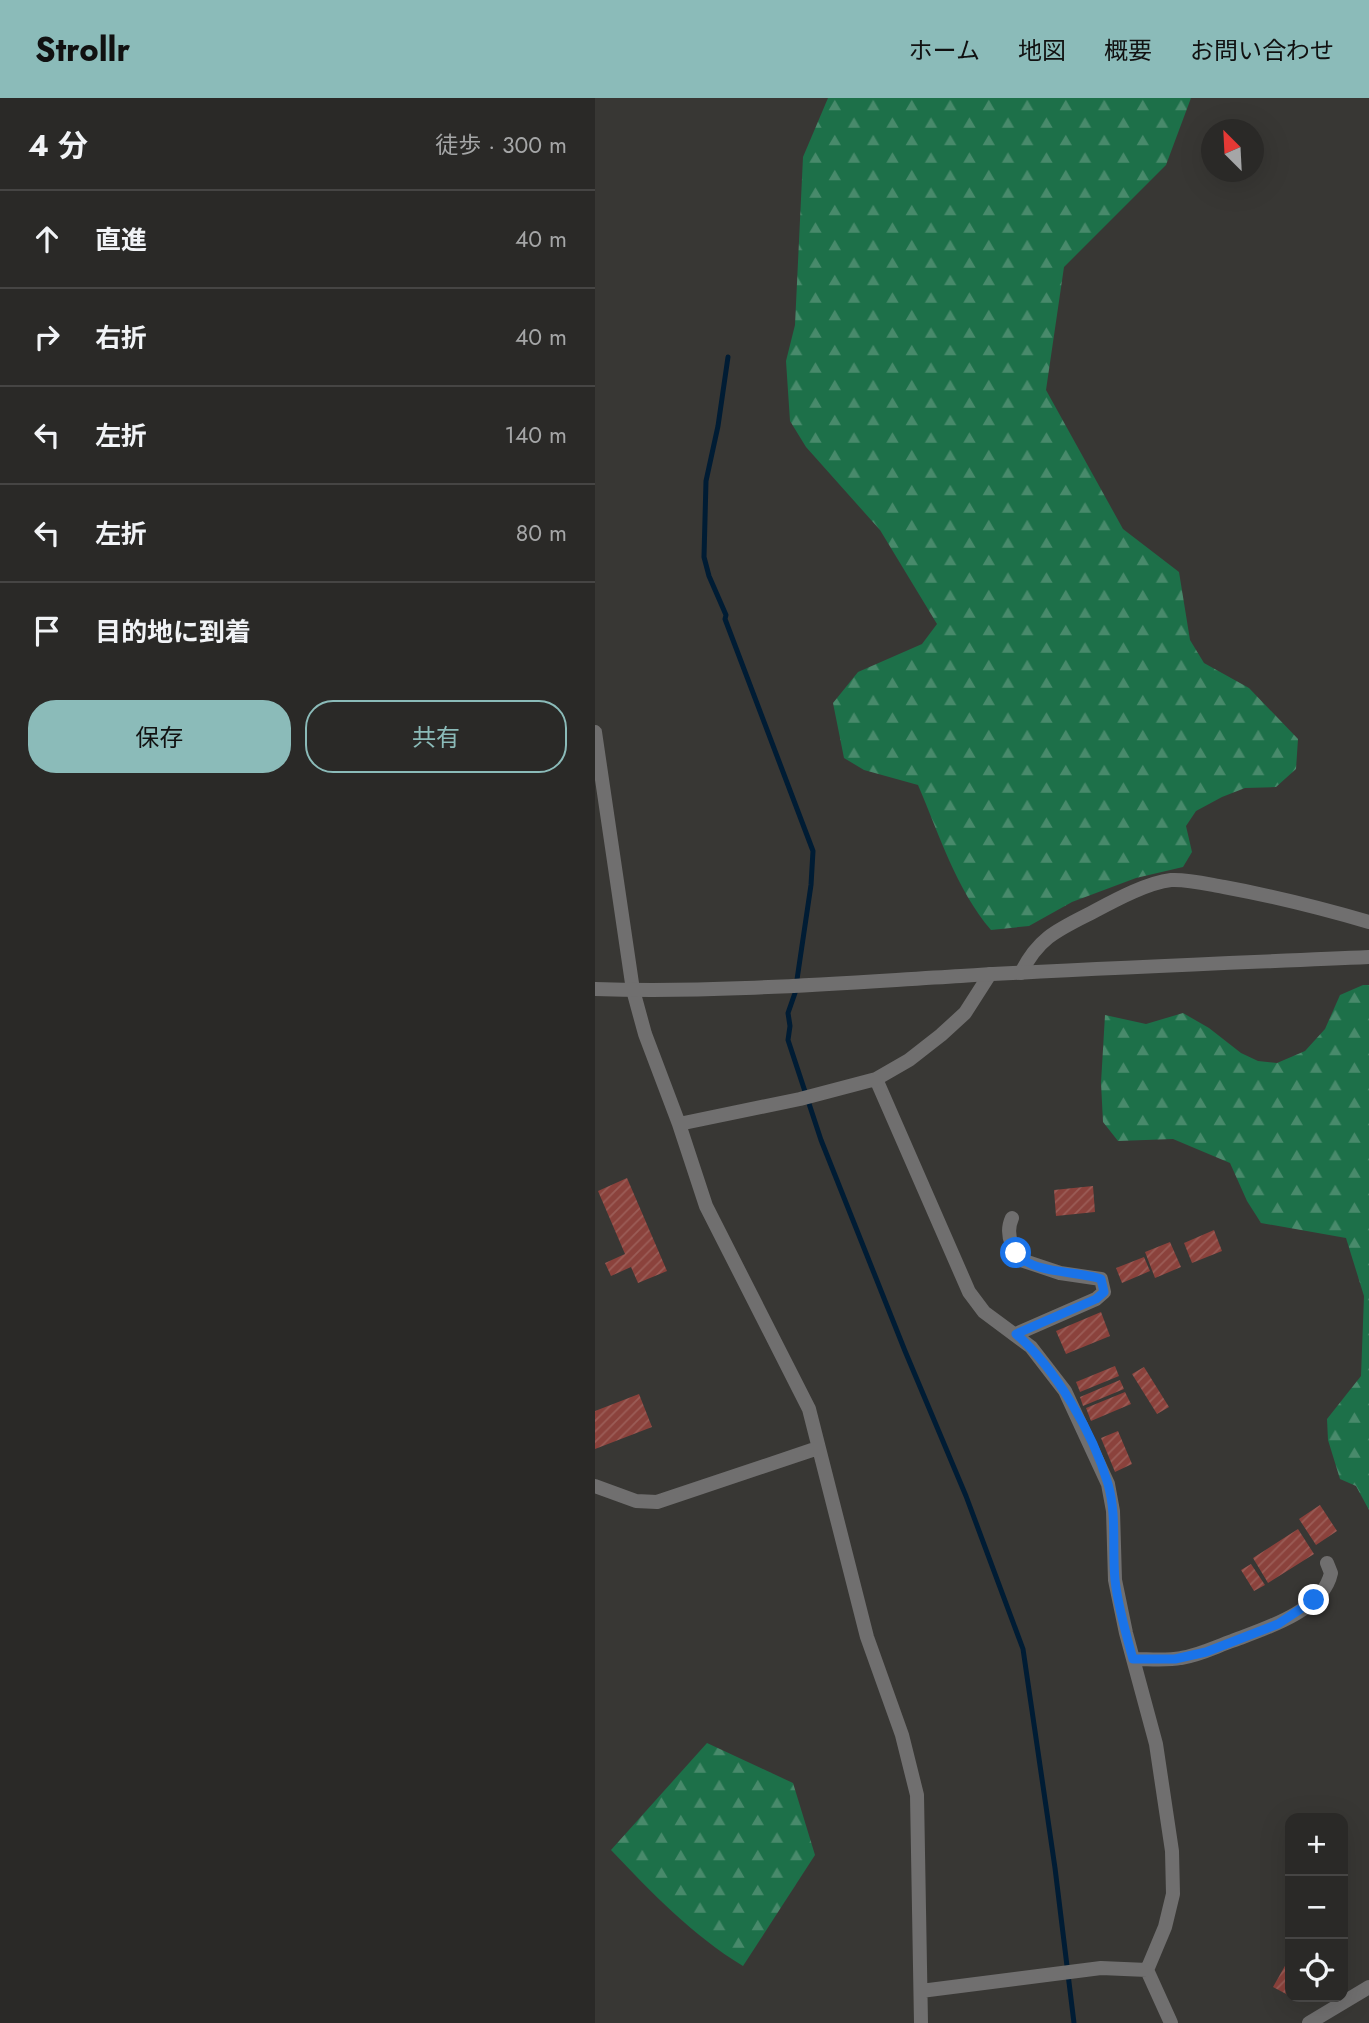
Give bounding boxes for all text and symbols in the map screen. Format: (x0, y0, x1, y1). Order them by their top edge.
text: Strollr (35, 26, 130, 73)
text: ホーム (909, 33, 980, 68)
text: 地図 (1018, 33, 1066, 68)
text: 概要 (1104, 33, 1152, 68)
text: お問い合わせ (1190, 33, 1334, 68)
north arrow (1201, 119, 1264, 182)
text: 4 分 (28, 124, 88, 167)
text: 徒歩 · 300 m (435, 128, 567, 162)
icon: ahead (28, 220, 66, 258)
text: 直進 (95, 221, 147, 259)
text: 40 m (515, 222, 567, 256)
icon: right (28, 318, 66, 356)
text: 右折 (95, 319, 147, 357)
text: 40 m (515, 320, 567, 354)
icon: left (28, 416, 66, 454)
text: 左折 (95, 417, 147, 455)
text: 140 m (505, 418, 567, 452)
icon: left (28, 514, 66, 552)
text: 左折 (95, 515, 147, 553)
text: 80 m (516, 516, 567, 550)
icon: arrive (28, 612, 66, 650)
text: 目的地に到着 (95, 613, 251, 651)
button: 保存 (28, 700, 291, 773)
button: 共有 (305, 700, 567, 773)
route start (1000, 1237, 1031, 1268)
route end (1298, 1584, 1329, 1615)
map controls (1285, 1813, 1348, 2002)
button: + (1285, 1813, 1348, 1876)
button: − (1285, 1876, 1348, 1939)
button: locate (1285, 1939, 1348, 2002)

